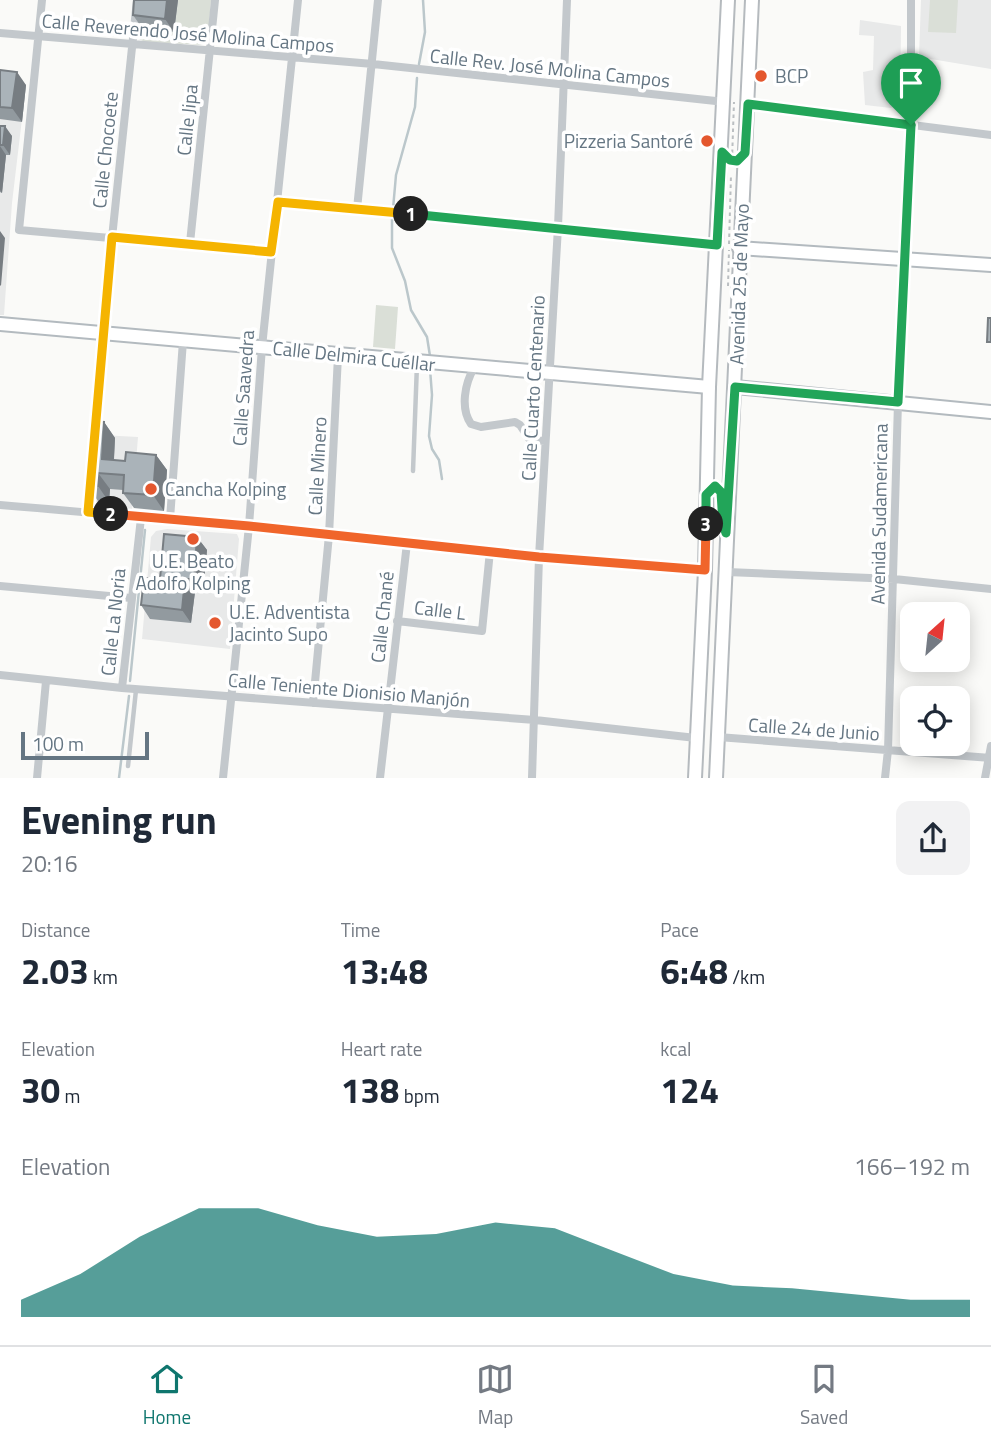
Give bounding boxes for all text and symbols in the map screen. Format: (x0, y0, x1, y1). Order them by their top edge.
street label: Calle Reverendo José Molina Campos (41, 5, 336, 60)
street label: Calle Rev. José Molina Campos (429, 40, 672, 95)
pin (881, 53, 941, 125)
place label: BCP (775, 61, 808, 90)
icon: arrive (892, 64, 930, 102)
marker: BCP (753, 68, 769, 84)
street label: Calle Jipa (168, 82, 205, 157)
street label: Calle Chocoete (84, 90, 125, 210)
place label: Pizzeria Santoré (564, 126, 693, 155)
marker: Pizzeria Santoré (699, 133, 715, 149)
pin: 1 (394, 196, 428, 232)
text: 1 (405, 199, 416, 228)
street label: Avenida 25 de Mayo (721, 203, 756, 365)
street label: Calle Cuarto Centenario (513, 294, 552, 482)
street label: Calle Saavedra (224, 328, 261, 447)
street label: Calle Delmira Cuéllar (271, 333, 437, 379)
street label: Calle Minero (299, 416, 334, 516)
street label: Avenida Sudamericana (862, 423, 895, 605)
place label: Cancha Kolping (165, 474, 287, 503)
marker: Cancha Kolping (143, 481, 159, 497)
pin: 2 (94, 496, 128, 532)
text: 2 (105, 499, 116, 528)
pin: 3 (688, 506, 724, 542)
text: 3 (700, 509, 711, 538)
marker: U.E. Beato Adolfo Kolping (185, 531, 201, 547)
place label: U.E. Beato Adolfo Kolping (135, 546, 251, 597)
street label: Calle La Noria (92, 566, 133, 677)
street label: Calle Chané (362, 570, 401, 664)
street label: Calle L (413, 592, 467, 627)
place label: U.E. Adventista Jacinto Supo (229, 597, 350, 648)
north arrow (900, 602, 970, 672)
map controls (900, 602, 970, 756)
marker: U.E. Adventista Jacinto Supo (207, 615, 223, 631)
street label: Calle Teniente Dionisio Manjón (227, 664, 471, 715)
button: locate (900, 686, 970, 756)
street label: Calle 24 de Junio (747, 709, 881, 748)
scale bar (21, 729, 149, 761)
text: 100 m (32, 729, 84, 758)
text: Evening run (21, 791, 217, 849)
button: share (896, 801, 970, 875)
text: 20:16 (21, 846, 78, 881)
text: Distance (21, 915, 90, 944)
text: Time (341, 915, 380, 944)
text: Pace (660, 915, 699, 944)
text: 2.03 (21, 944, 89, 998)
text: 13:48 (341, 944, 428, 998)
text: 6:48 (660, 944, 728, 998)
text: km (89, 962, 118, 991)
text: /km (728, 962, 765, 991)
text: Elevation (21, 1034, 95, 1063)
text: Heart rate (341, 1034, 422, 1063)
text: kcal (660, 1034, 691, 1063)
text: 30 (21, 1063, 60, 1117)
text: 138 (341, 1063, 399, 1117)
text: 124 (660, 1063, 719, 1117)
text: m (60, 1081, 80, 1110)
text: bpm (399, 1081, 440, 1110)
text: Elevation (21, 1149, 110, 1184)
text: 166–192 m (854, 1149, 970, 1184)
tab: Home (143, 1360, 191, 1431)
tab: Map (476, 1360, 514, 1431)
tab: Saved (800, 1360, 848, 1431)

